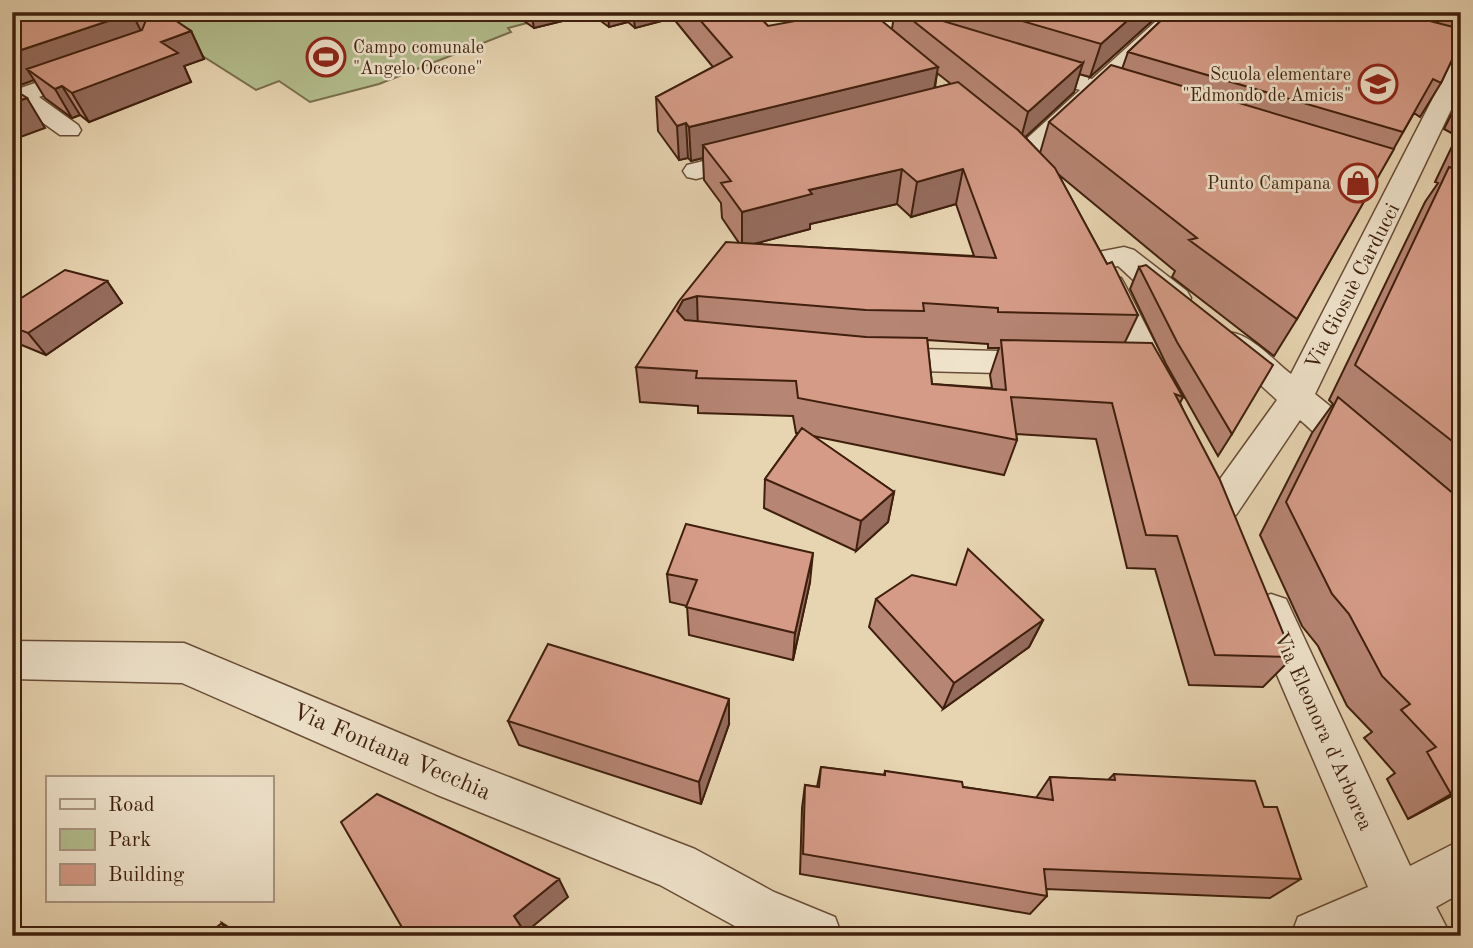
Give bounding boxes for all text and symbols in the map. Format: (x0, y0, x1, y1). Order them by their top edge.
sports icon: Campo comunale "Angelo Occone" (305, 36, 347, 78)
place label: Campo comunale "Angelo Occone" (353, 39, 484, 78)
school or university icon: Scuola elementare "Edmondo de Amicis" (1357, 63, 1399, 105)
place label: Scuola elementare "Edmondo de Amicis" (1183, 66, 1351, 105)
shop icon: Punto Campana (1337, 162, 1379, 204)
place label: Punto Campana (1207, 175, 1331, 193)
street label: Via Giosuè Carducci (1302, 200, 1404, 373)
street label: Via Eleonora d'Arborea (1269, 629, 1376, 834)
street label: Via Fontana Vecchia (288, 700, 494, 806)
legend (46, 776, 273, 902)
text: Road (108, 795, 155, 816)
text: Park (108, 830, 151, 851)
text: Building (108, 865, 185, 886)

